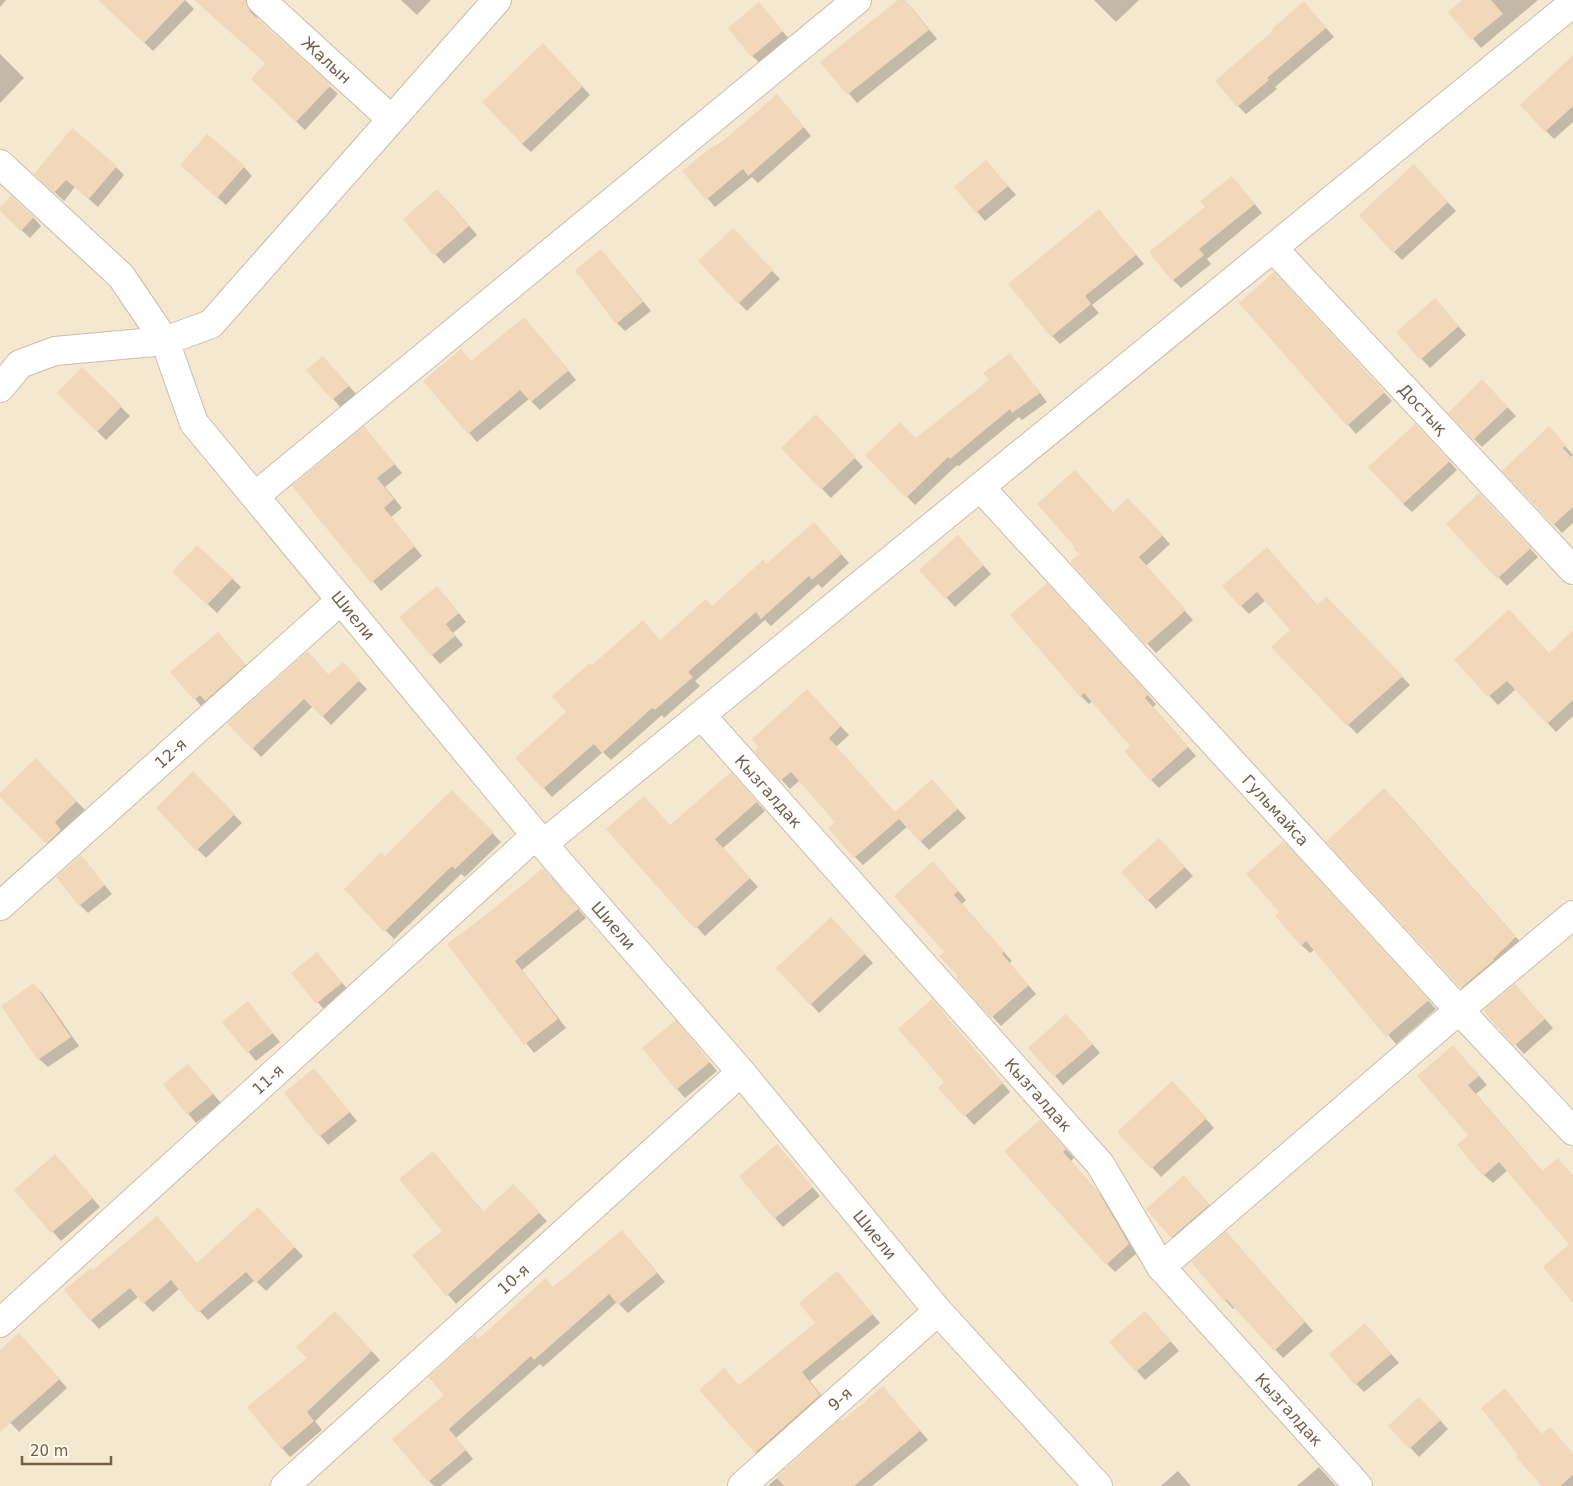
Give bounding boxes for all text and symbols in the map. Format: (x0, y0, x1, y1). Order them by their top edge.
street label: Жалын (298, 33, 355, 88)
street label: Достық (1394, 380, 1451, 439)
street label: Шиели (327, 587, 379, 644)
street label: 12-я (151, 734, 190, 772)
street label: Кызгалдак (731, 751, 806, 832)
street label: Гульмайса (1238, 771, 1313, 850)
street label: Шиели (587, 898, 639, 954)
street label: Кызгалдак (1001, 1055, 1076, 1136)
street label: 11-я (248, 1061, 288, 1099)
street label: Шиели (849, 1207, 900, 1263)
street label: 10-я (494, 1260, 533, 1298)
street label: Кызгалдак (1251, 1369, 1327, 1450)
street label: 9-я (824, 1384, 856, 1415)
scale bar (22, 1434, 111, 1466)
text: 20 m (30, 1442, 68, 1460)

